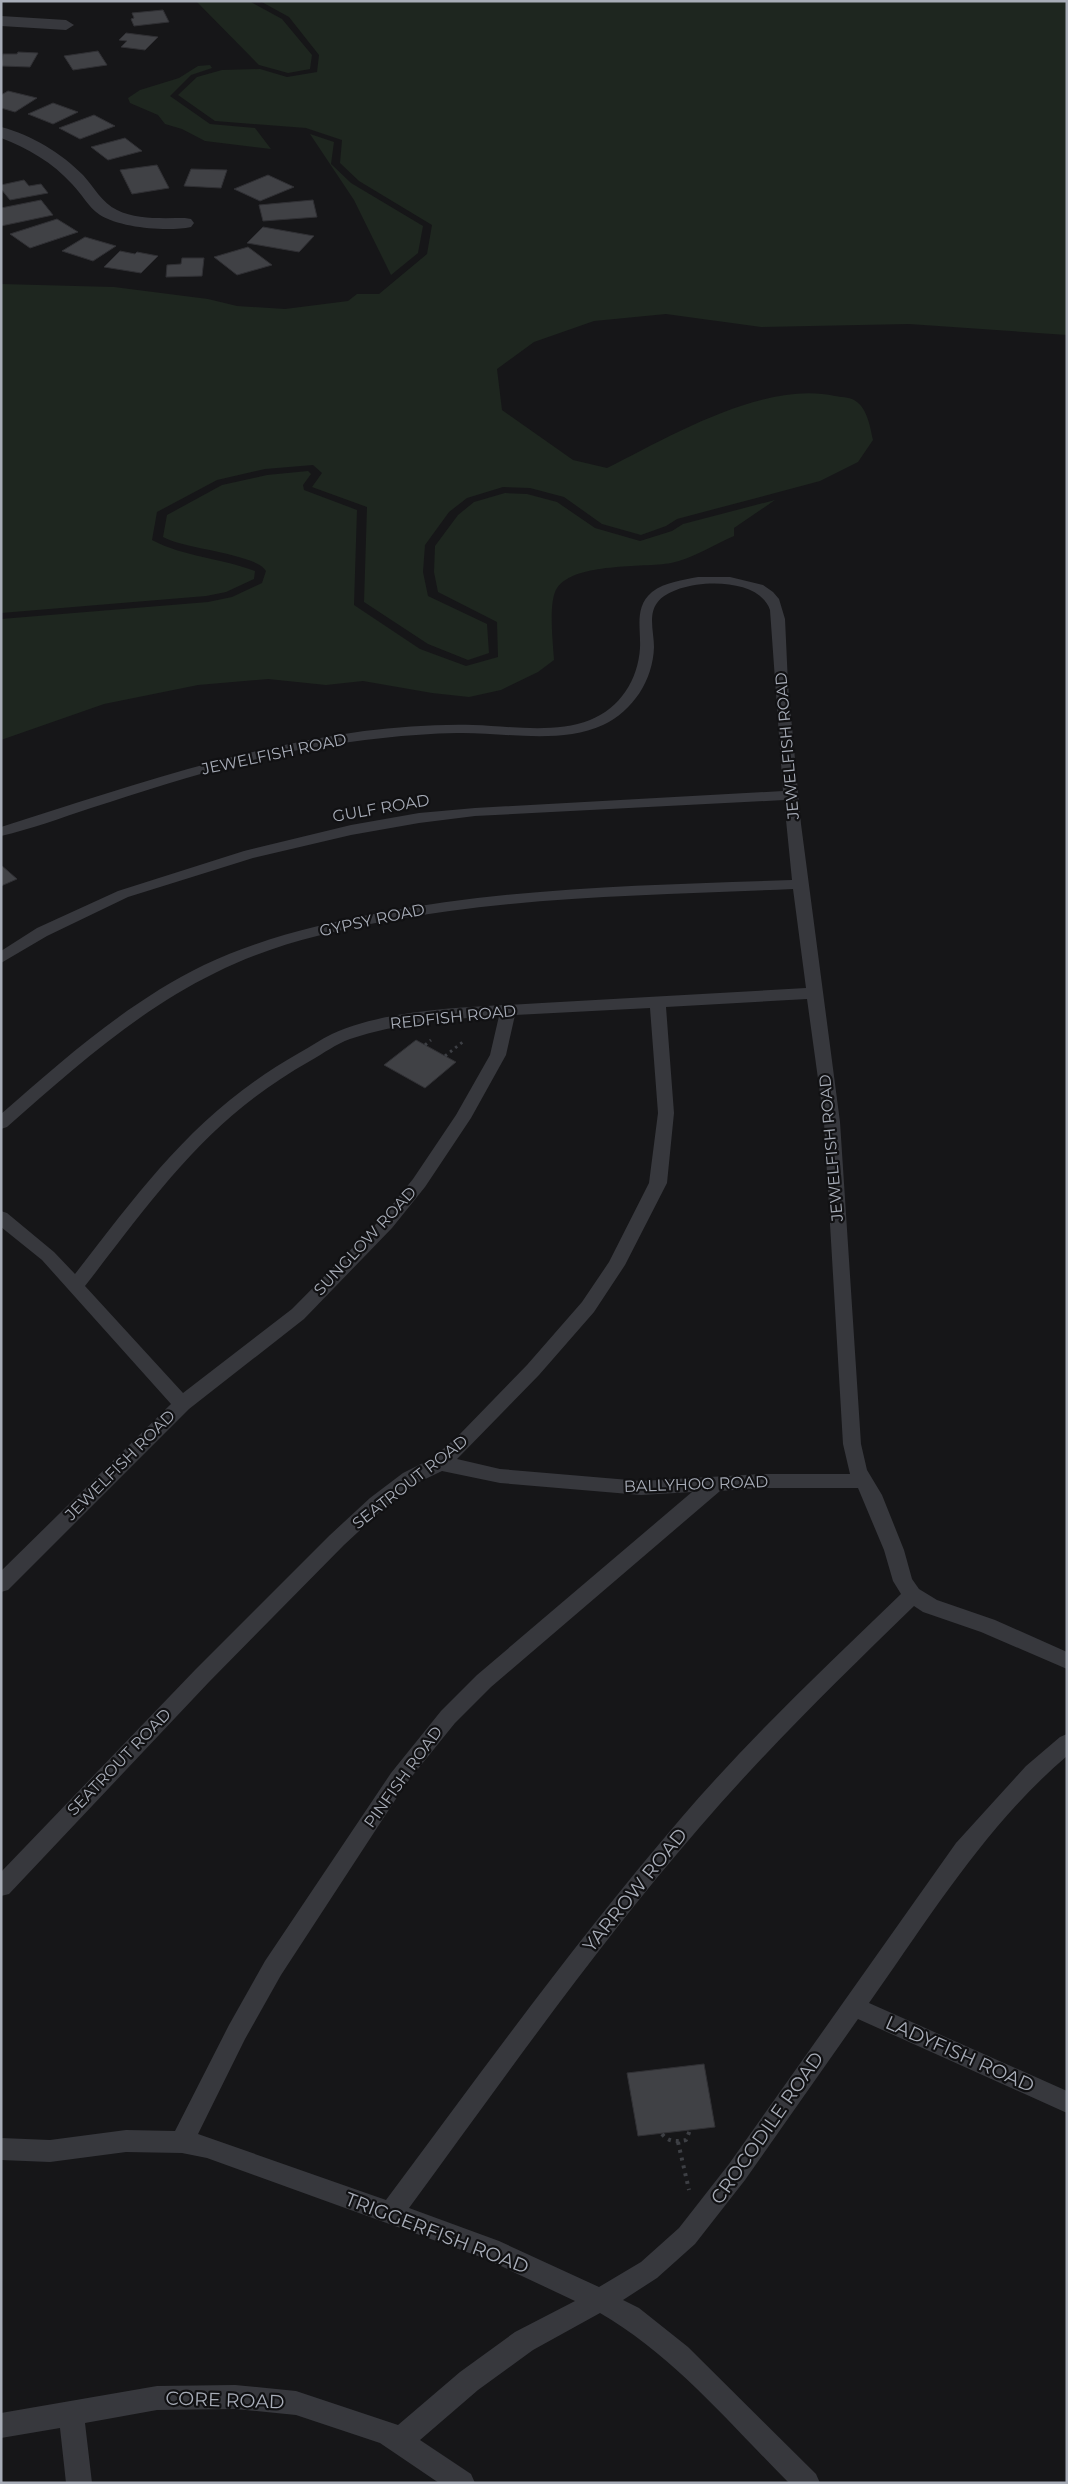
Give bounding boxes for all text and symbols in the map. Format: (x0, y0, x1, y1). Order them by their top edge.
street label: JEWELFISH ROAD (771, 672, 803, 821)
street label: JEWELFISH ROAD (199, 729, 348, 779)
street label: GULF ROAD (331, 790, 431, 826)
street label: GYPSY ROAD (318, 900, 426, 940)
street label: REDFISH ROAD (389, 1001, 517, 1033)
street label: JEWELFISH ROAD (815, 1074, 847, 1223)
street label: SUNGLOW ROAD (310, 1183, 420, 1299)
street label: JEWELFISH ROAD (60, 1406, 179, 1525)
street label: SEATROUT ROAD (349, 1431, 471, 1533)
street label: BALLYHOO ROAD (623, 1472, 769, 1496)
street label: SEATROUT ROAD (63, 1705, 175, 1819)
street label: PINFISH ROAD (360, 1723, 446, 1831)
street label: YARROW ROAD (578, 1823, 692, 1957)
street label: LADYFISH ROAD (882, 2011, 1038, 2097)
street label: CROCODILE ROAD (706, 2047, 828, 2209)
street label: TRIGGERFISH ROAD (342, 2187, 532, 2279)
street label: CORE ROAD (165, 2386, 285, 2414)

